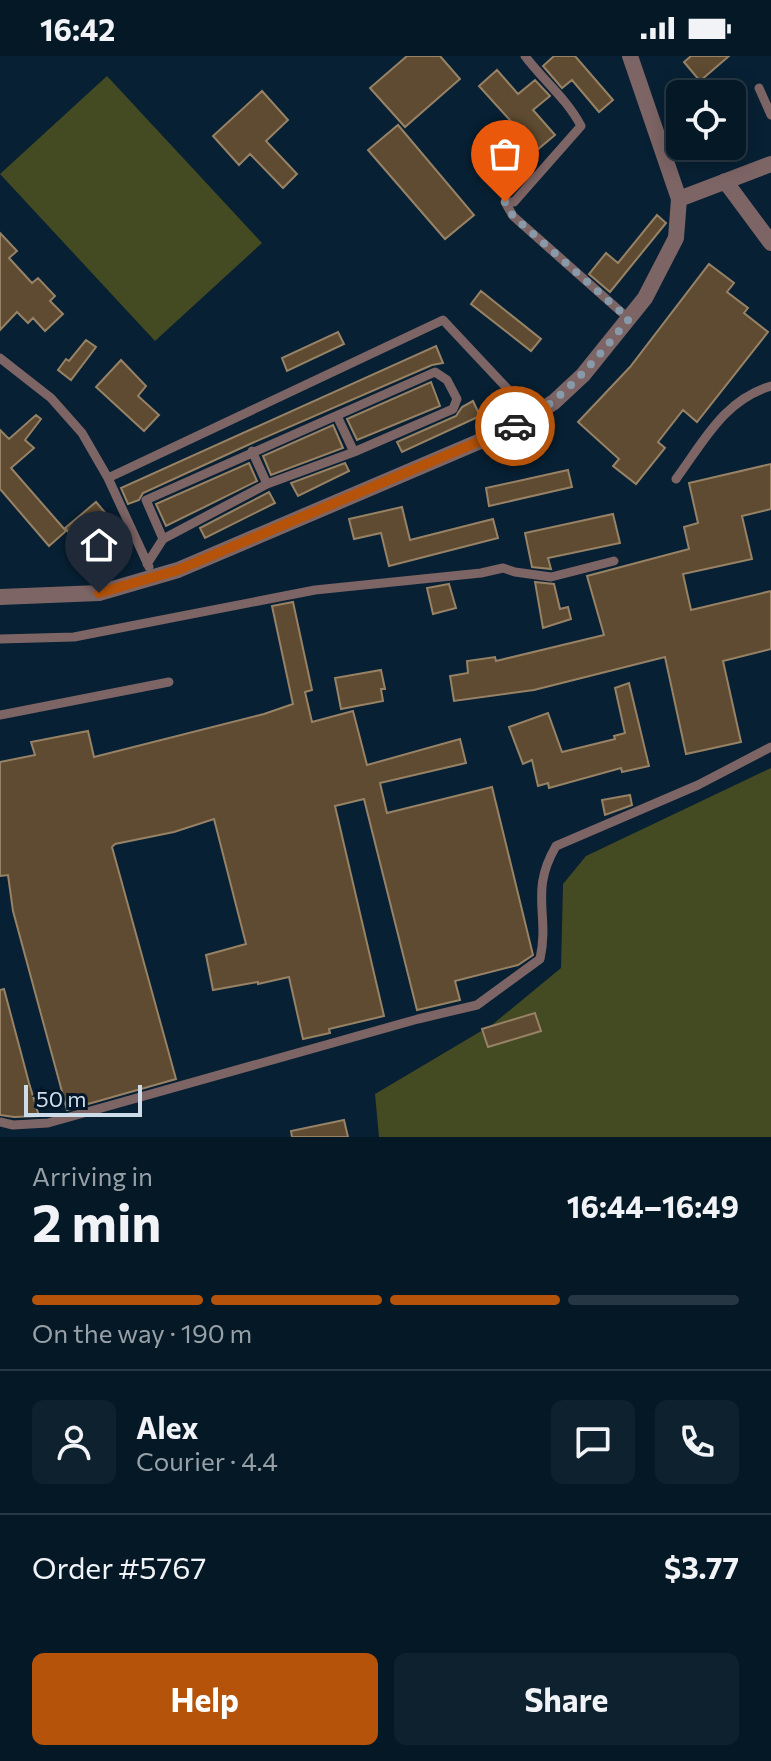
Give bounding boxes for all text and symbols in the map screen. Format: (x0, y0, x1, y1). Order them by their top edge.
text: 16:42 (40, 10, 115, 47)
map controls (666, 80, 746, 160)
button: locate (666, 80, 746, 160)
pin (471, 120, 539, 202)
icon: bag (483, 132, 527, 176)
courier (475, 386, 555, 466)
icon: car (493, 404, 537, 448)
pin (65, 511, 133, 593)
icon: home (77, 523, 121, 567)
scale bar (24, 1081, 142, 1117)
text: 50 m (36, 1085, 86, 1112)
text: Arriving in (32, 1160, 153, 1191)
text: 16:44–16:49 (567, 1187, 739, 1224)
text: 2 min (32, 1189, 161, 1253)
text: On the way · 190 m (32, 1317, 252, 1348)
button: person (32, 1400, 116, 1484)
button: chat (551, 1400, 635, 1484)
button: phone (655, 1400, 739, 1484)
text: Alex (136, 1408, 199, 1445)
text: Courier · 4.4 (136, 1445, 278, 1476)
text: Order #5767 (32, 1548, 206, 1585)
text: $3.77 (664, 1548, 739, 1585)
button: Help (32, 1653, 378, 1745)
button: Share (394, 1653, 739, 1745)

